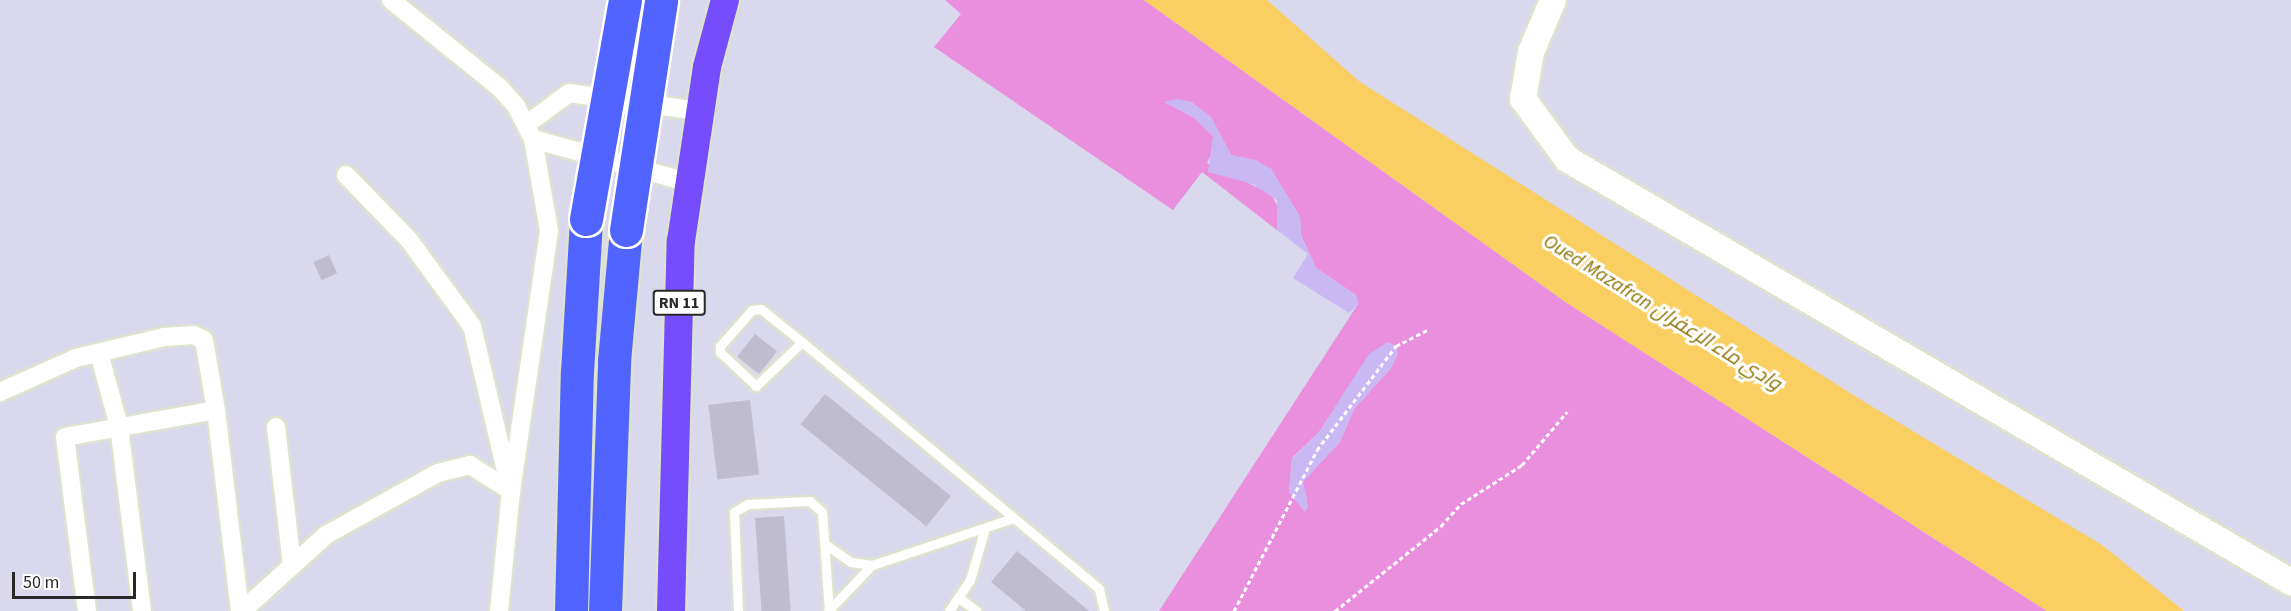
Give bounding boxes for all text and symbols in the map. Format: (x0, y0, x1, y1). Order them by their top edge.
water label: Oued Mazafran وادي ماء الزعفران (1539, 230, 1785, 396)
road number: RN 11 (652, 290, 706, 316)
scale bar (15, 560, 140, 598)
text: 50 m (23, 570, 59, 595)

